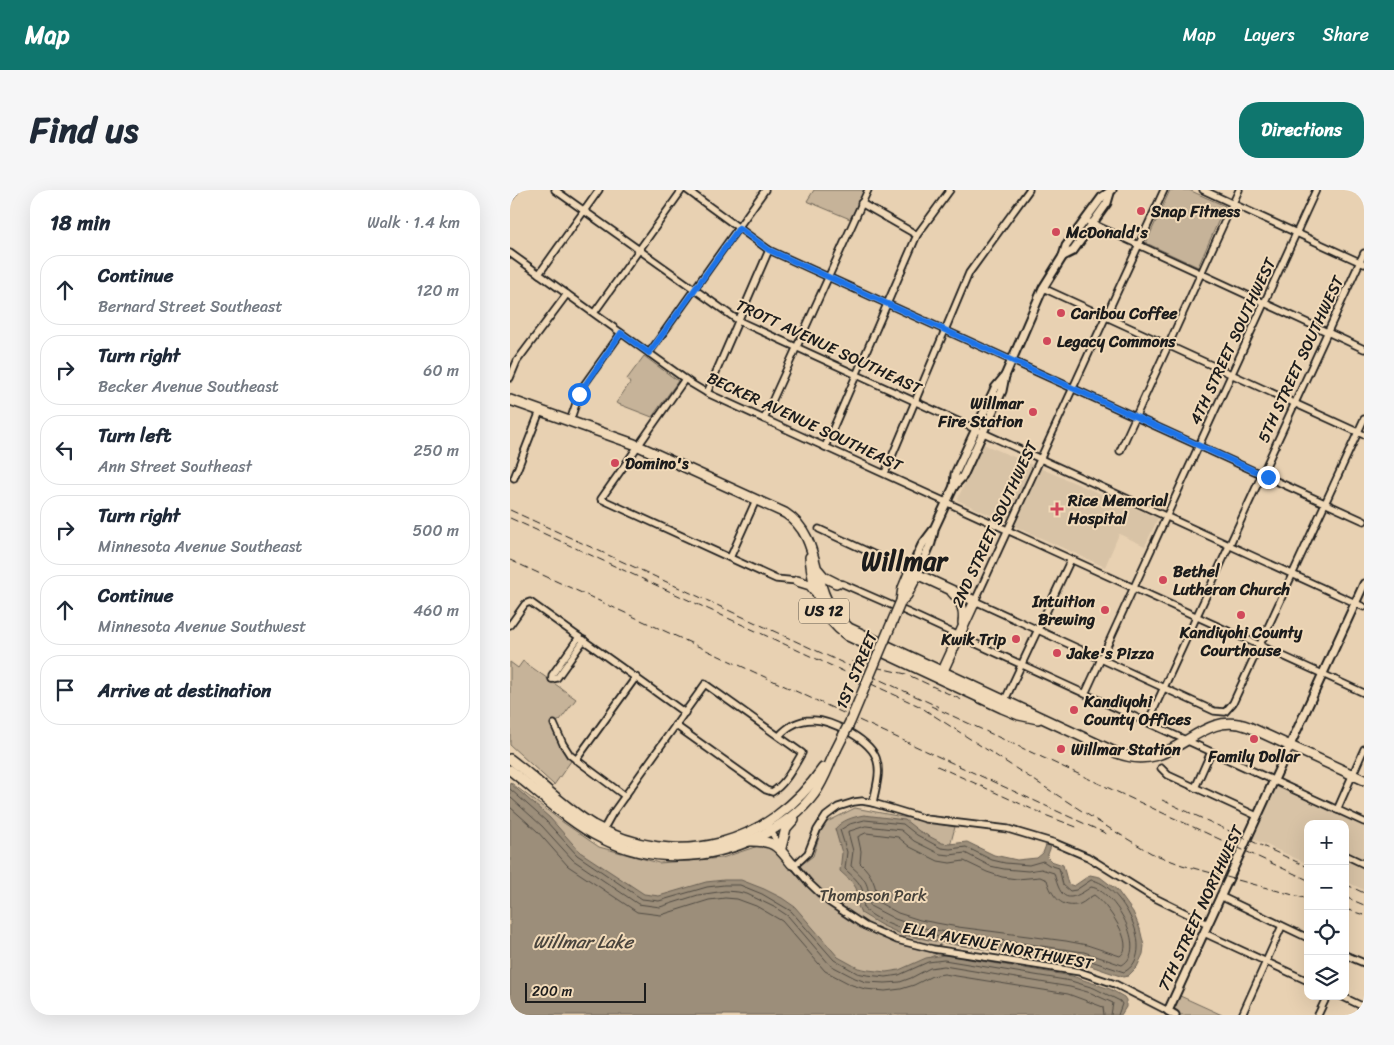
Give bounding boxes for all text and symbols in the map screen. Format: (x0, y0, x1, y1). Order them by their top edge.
text: Map (25, 14, 69, 56)
text: Map (1183, 19, 1216, 51)
text: Layers (1244, 19, 1295, 51)
text: Share (1323, 19, 1369, 51)
text: Find us (30, 99, 138, 161)
button: Directions (1239, 102, 1364, 158)
place label: Snap Fitness (1150, 197, 1241, 226)
text: 18 min (50, 204, 110, 242)
marker: Snap Fitness (1135, 205, 1147, 217)
text: Walk · 1.4 km (367, 208, 460, 237)
place label: McDonald's (1065, 218, 1148, 247)
marker: McDonald's (1050, 226, 1062, 238)
street label: 4TH STREET SOUTHWEST (1181, 252, 1284, 430)
text: Continue (98, 259, 174, 292)
street label: 5TH STREET SOUTHWEST (1249, 270, 1352, 447)
icon: ahead (51, 276, 79, 304)
text: 120 m (416, 276, 459, 305)
street label: TROTT AVENUE SOUTHEAST (731, 291, 928, 403)
text: Bernard Street Southeast (98, 292, 282, 321)
place label: Caribou Coffee (1070, 299, 1178, 328)
marker: Caribou Coffee (1055, 307, 1067, 319)
place label: Legacy Commons (1057, 327, 1176, 356)
marker: Legacy Commons (1041, 335, 1053, 347)
text: Turn right (98, 339, 180, 372)
icon: right (51, 356, 79, 384)
text: 60 m (423, 356, 459, 385)
street label: BECKER AVENUE SOUTHEAST (702, 363, 909, 480)
text: Becker Avenue Southeast (98, 372, 279, 401)
route start (568, 383, 591, 406)
place label: Willmar Fire Station (937, 389, 1024, 436)
marker: Willmar Fire Station (1027, 406, 1039, 418)
text: Turn left (98, 419, 171, 452)
street label: 2ND STREET SOUTHWEST (943, 435, 1046, 612)
icon: left (51, 436, 79, 464)
text: 250 m (413, 436, 459, 465)
place label: Domino's (625, 449, 689, 478)
text: Ann Street Southeast (98, 452, 252, 481)
marker: Domino's (609, 457, 621, 469)
route end (1257, 466, 1280, 489)
place label: Rice Memorial Hospital (1067, 486, 1169, 533)
text: Turn right (98, 499, 180, 532)
marker: Rice Memorial Hospital (1050, 502, 1064, 516)
icon: right (51, 516, 79, 544)
text: 500 m (413, 516, 459, 545)
text: Minnesota Avenue Southeast (98, 532, 302, 561)
district label: Willmar (861, 538, 949, 584)
place label: Bethel Lutheran Church (1173, 557, 1290, 604)
marker: Bethel Lutheran Church (1157, 574, 1169, 586)
text: Continue (98, 579, 174, 612)
place label: Intuition Brewing (1031, 587, 1096, 634)
icon: ahead (51, 596, 79, 624)
text: 460 m (413, 596, 459, 625)
road number: US 12 (799, 598, 849, 624)
marker: Intuition Brewing (1099, 604, 1111, 616)
marker: Kandiyohi County Courthouse (1235, 609, 1247, 621)
text: Minnesota Avenue Southwest (98, 612, 306, 641)
place label: Kandiyohi County Courthouse (1179, 618, 1303, 665)
place label: Kwik Trip (940, 625, 1007, 654)
street label: 1ST STREET (827, 626, 886, 714)
marker: Kwik Trip (1010, 633, 1022, 645)
place label: Jake's Pizza (1066, 639, 1154, 668)
marker: Jake's Pizza (1051, 647, 1063, 659)
text: Arrive at destination (98, 674, 271, 707)
icon: arrive (51, 676, 79, 704)
place label: Kandiyohi County Offices (1083, 687, 1192, 734)
marker: Kandiyohi County Offices (1068, 704, 1080, 716)
marker: Family Dollar (1248, 733, 1260, 745)
place label: Willmar Station (1071, 735, 1181, 764)
place label: Family Dollar (1207, 742, 1301, 771)
marker: Willmar Station (1055, 743, 1067, 755)
street label: 7TH STREET NORTHWEST (1149, 820, 1252, 996)
map controls (1304, 820, 1349, 1000)
button: + (1304, 820, 1349, 865)
button: − (1304, 865, 1349, 910)
park label: Thompson Park (819, 881, 927, 910)
button: locate (1304, 910, 1349, 955)
street label: ELLA AVENUE NORTHWEST (900, 913, 1097, 978)
water label: Willmar Lake (533, 926, 635, 958)
button: layers (1304, 955, 1349, 1000)
text: 200 m (532, 979, 572, 1004)
scale bar (525, 980, 646, 1003)

